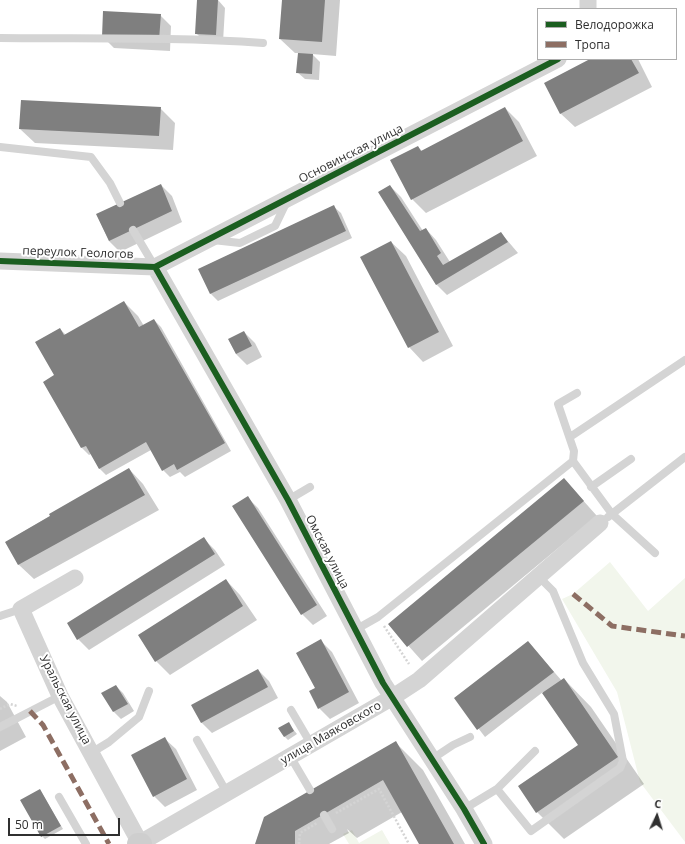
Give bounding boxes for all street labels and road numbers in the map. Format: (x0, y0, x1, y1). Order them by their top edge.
street label: Основинская улица (296, 121, 406, 187)
street label: переулок Геологов (22, 244, 134, 262)
street label: Омская улица (302, 513, 352, 591)
street label: Уральская улица (36, 653, 94, 747)
street label: улица Маяковского (278, 698, 384, 768)

